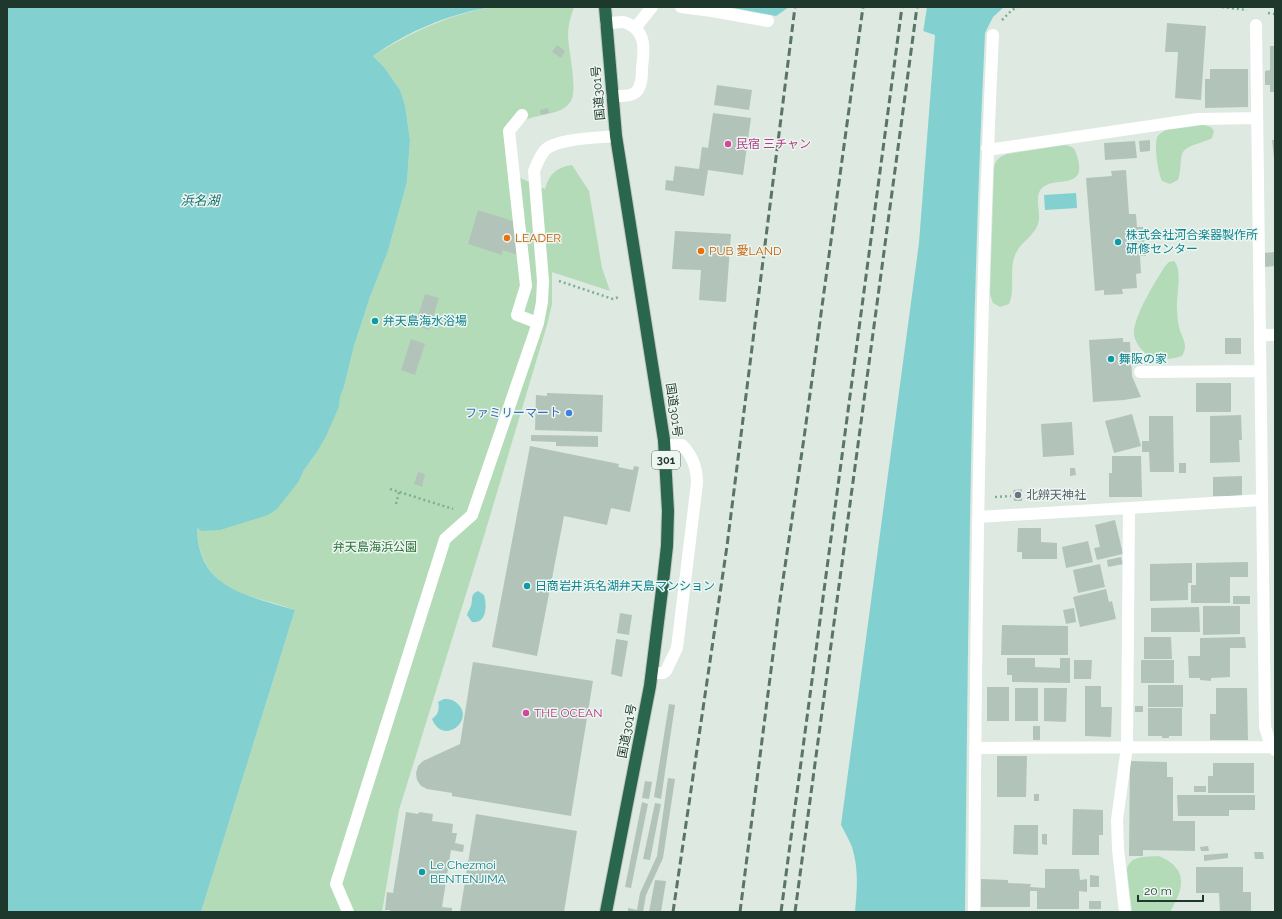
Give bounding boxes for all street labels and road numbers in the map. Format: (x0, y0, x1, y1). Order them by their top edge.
street label: 国道301号 (589, 65, 607, 121)
street label: 国道301号 (663, 382, 685, 438)
road number: 301 (652, 451, 680, 469)
street label: 国道301号 (615, 703, 639, 759)

